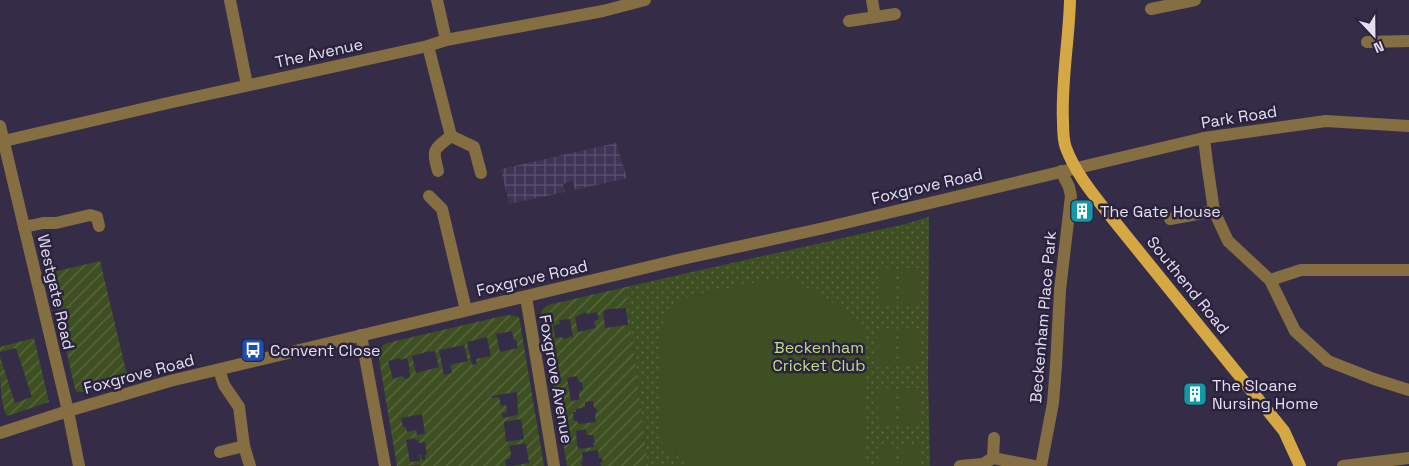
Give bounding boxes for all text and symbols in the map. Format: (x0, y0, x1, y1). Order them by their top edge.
north arrow (1349, 10, 1399, 60)
street label: The Avenue (273, 33, 365, 73)
text: N (1371, 37, 1387, 57)
street label: Park Road (1199, 101, 1279, 133)
street label: Foxgrove Road (869, 163, 985, 209)
building icon: The Gate House (1069, 198, 1095, 224)
place label: The Gate House (1100, 201, 1221, 222)
street label: Beckenham Place Park (1025, 230, 1061, 404)
street label: Westgate Road (33, 232, 79, 352)
street label: Southend Road (1142, 232, 1234, 338)
street label: Foxgrove Road (474, 255, 590, 301)
street label: Foxgrove Avenue (534, 313, 578, 445)
bus stop icon: Convent Close (240, 337, 266, 363)
park label: Beckenham Cricket Club (773, 337, 865, 376)
place label: Convent Close (270, 340, 381, 361)
street label: Foxgrove Road (81, 349, 197, 399)
place label: The Sloane Nursing Home (1212, 375, 1318, 414)
building icon: The Sloane Nursing Home (1182, 381, 1208, 407)

